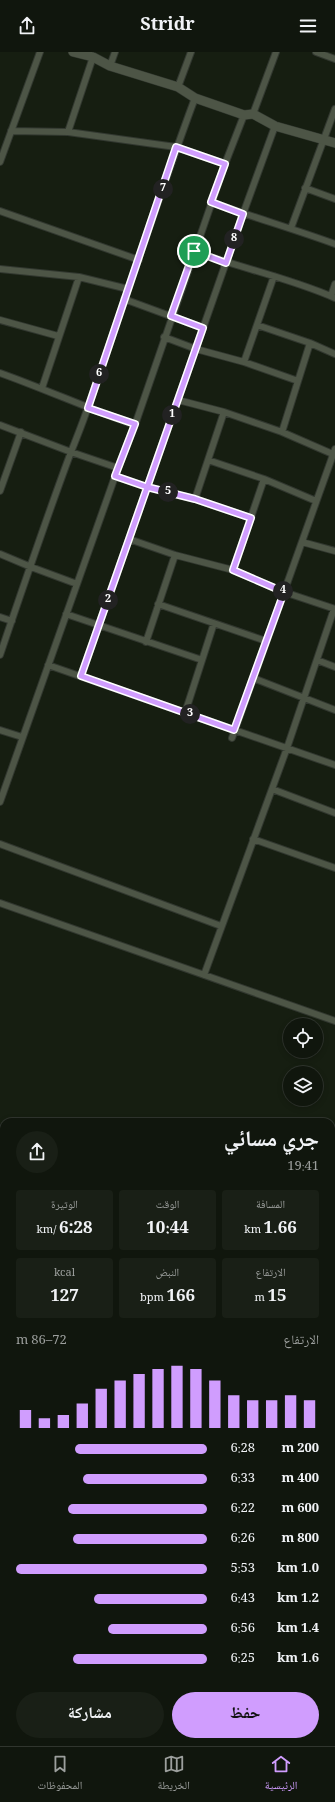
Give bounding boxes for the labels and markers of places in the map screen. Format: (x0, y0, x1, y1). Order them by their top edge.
pin: 7 (153, 179, 173, 199)
pin: 8 (224, 229, 244, 249)
pin (177, 234, 211, 268)
pin: 6 (89, 364, 109, 384)
pin: 1 (162, 405, 182, 425)
pin: 5 (158, 482, 178, 502)
pin: 4 (273, 581, 293, 601)
pin: 2 (98, 590, 118, 610)
pin: 3 (180, 704, 200, 724)

